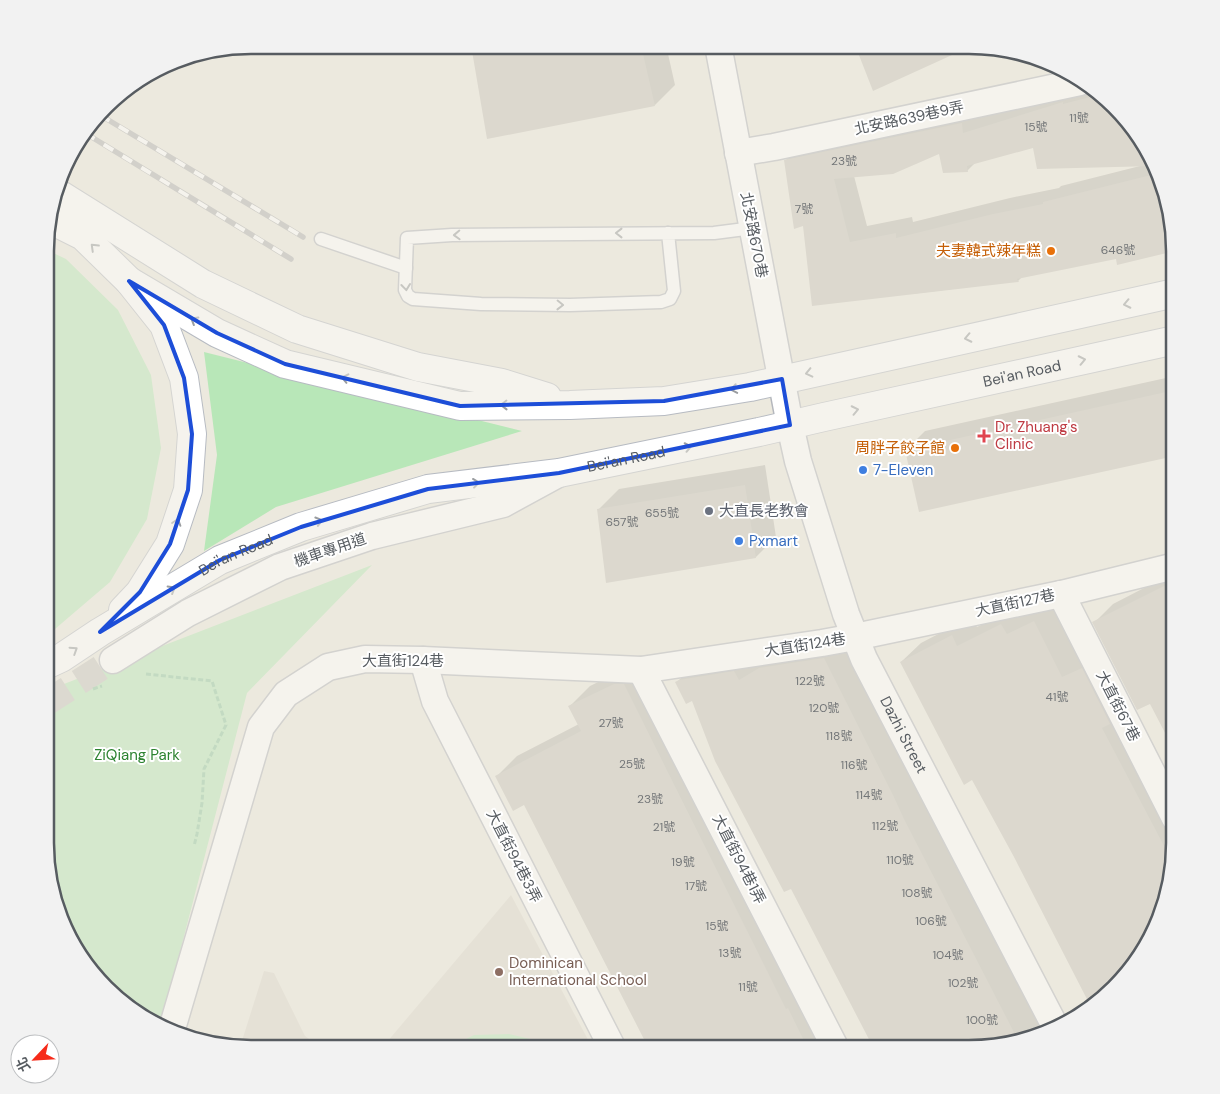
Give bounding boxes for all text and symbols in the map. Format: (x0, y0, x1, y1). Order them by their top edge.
street label: 北安路639巷9弄 (852, 97, 966, 139)
house number: 11號 (1069, 110, 1089, 126)
house number: 15號 (1024, 119, 1048, 135)
house number: 23號 (831, 153, 857, 169)
street label: 北安路670巷 (736, 190, 772, 280)
house number: 7號 (795, 201, 813, 217)
one-way arrow (615, 228, 623, 238)
one-way arrow (453, 230, 460, 240)
place label: 夫妻韓式辣年糕 (936, 241, 1041, 261)
house number: 646號 (1101, 242, 1135, 258)
one-way arrow (91, 244, 100, 253)
marker: 夫妻韓式辣年糕 (1045, 245, 1057, 257)
one-way arrow (400, 283, 411, 291)
one-way arrow (1122, 298, 1131, 309)
one-way arrow (556, 300, 564, 310)
one-way arrow (191, 316, 200, 326)
one-way arrow (964, 332, 973, 343)
street label: Bei'an Road (981, 355, 1063, 392)
one-way arrow (1077, 356, 1086, 366)
one-way arrow (805, 367, 814, 378)
one-way arrow (340, 373, 349, 384)
one-way arrow (730, 384, 739, 394)
one-way arrow (500, 400, 508, 410)
one-way arrow (850, 405, 859, 416)
place label: Dr. Zhuang's Clinic (995, 417, 1078, 454)
marker: Dr. Zhuang's Clinic (977, 429, 991, 443)
place label: 周胖子餃子館 (855, 438, 945, 458)
street label: Bei'an Road (585, 441, 667, 477)
one-way arrow (684, 442, 693, 453)
marker: 周胖子餃子館 (949, 442, 961, 454)
place label: 7-Eleven (873, 460, 933, 480)
marker: 7-Eleven (857, 464, 869, 476)
one-way arrow (473, 478, 481, 489)
place label: 大直長老教會 (719, 501, 809, 521)
house number: 655號 (645, 505, 679, 521)
marker: 大直長老教會 (703, 505, 715, 517)
house number: 657號 (606, 514, 638, 530)
one-way arrow (315, 517, 323, 527)
one-way arrow (172, 518, 182, 527)
street label: 機車專用道 (291, 528, 369, 572)
street label: Bei'an Road (195, 529, 276, 580)
place label: Pxmart (749, 531, 798, 551)
marker: Pxmart (733, 535, 745, 547)
street label: 大直街127巷 (973, 585, 1057, 621)
one-way arrow (167, 586, 176, 596)
street label: 大直街124巷 (763, 629, 847, 661)
one-way arrow (69, 646, 78, 656)
street label: 大直街124巷 (362, 651, 444, 671)
street label: 大直街67巷 (1092, 667, 1144, 745)
house number: 122號 (795, 673, 825, 689)
house number: 41號 (1045, 689, 1069, 705)
street label: Dazhi Street (875, 693, 932, 777)
house number: 120號 (809, 700, 839, 716)
house number: 27號 (598, 715, 624, 731)
house number: 118號 (826, 728, 852, 744)
park label: ZiQiang Park (94, 745, 180, 765)
house number: 25號 (619, 756, 645, 772)
house number: 116號 (840, 757, 868, 773)
house number: 114號 (856, 787, 882, 803)
house number: 23號 (637, 791, 663, 807)
street label: 大直街94巷3弄 (482, 806, 546, 906)
street label: 大直街94巷1弄 (708, 811, 770, 907)
house number: 112號 (872, 818, 898, 834)
house number: 21號 (653, 819, 675, 835)
house number: 110號 (886, 852, 914, 868)
house number: 19號 (671, 854, 695, 870)
house number: 17號 (685, 878, 707, 894)
house number: 108號 (901, 885, 933, 901)
house number: 106號 (915, 913, 947, 929)
house number: 15號 (705, 918, 729, 934)
house number: 13號 (719, 945, 741, 961)
house number: 104號 (932, 947, 964, 963)
place label: Dominican International School (509, 953, 647, 990)
marker: Dominican International School (493, 966, 505, 978)
house number: 102號 (948, 975, 978, 991)
house number: 11號 (738, 979, 758, 995)
house number: 100號 (966, 1012, 998, 1028)
north arrow (10, 1034, 60, 1084)
text: 北 (12, 1054, 34, 1075)

